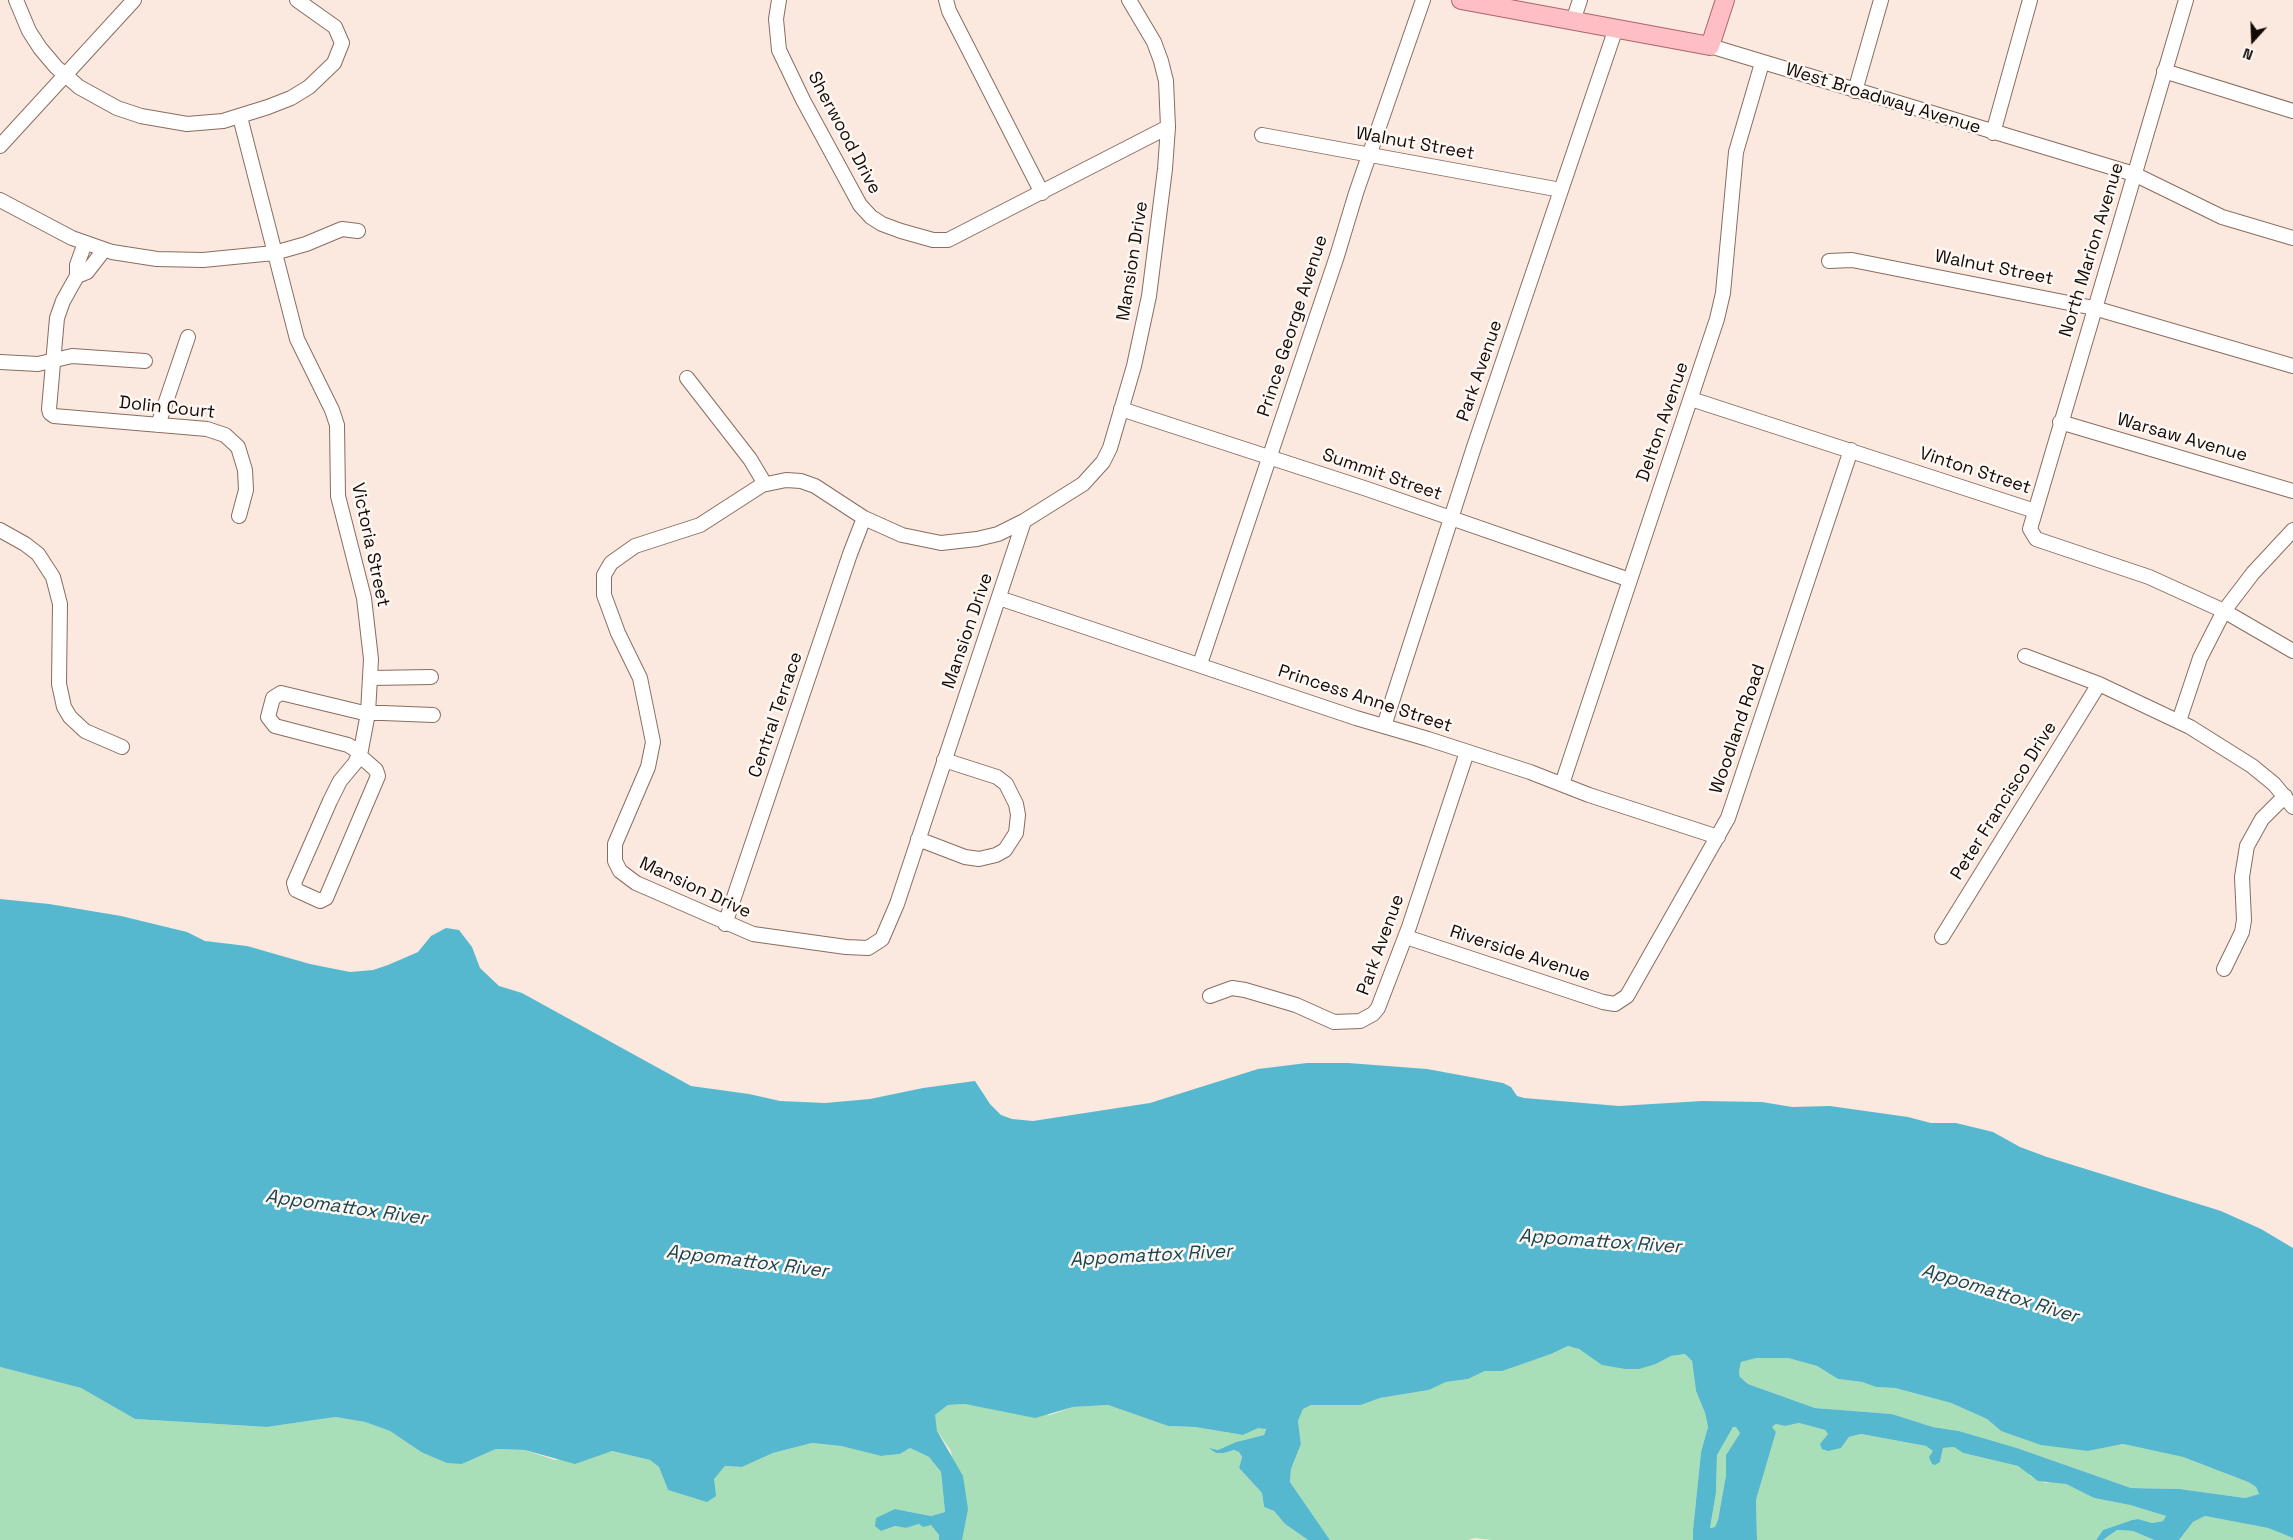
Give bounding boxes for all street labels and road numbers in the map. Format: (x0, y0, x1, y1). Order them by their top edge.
street label: West Broadway Avenue (1783, 59, 1983, 139)
street label: Sherwood Drive (803, 68, 885, 198)
street label: Walnut Street (1354, 123, 1476, 165)
street label: North Marion Avenue (2055, 160, 2129, 340)
street label: Mansion Drive (1113, 200, 1153, 322)
street label: Prince George Avenue (1253, 232, 1333, 420)
street label: Walnut Street (1933, 246, 2055, 290)
street label: Park Avenue (1453, 318, 1507, 424)
street label: Delton Avenue (1632, 359, 1694, 485)
street label: Dolin Court (118, 392, 216, 424)
street label: Warsaw Avenue (2114, 409, 2250, 467)
street label: Vinton Street (1916, 443, 2034, 499)
street label: Summit Street (1319, 444, 1445, 506)
street label: Victoria Street (346, 481, 394, 609)
street label: Mansion Drive (938, 570, 998, 692)
street label: Central Terrace (744, 649, 808, 781)
street label: Princess Anne Street (1275, 661, 1455, 737)
street label: Woodland Road (1706, 661, 1770, 797)
street label: Peter Francisco Drive (1946, 718, 2062, 884)
street label: Mansion Drive (636, 853, 754, 923)
street label: Park Avenue (1353, 892, 1409, 998)
street label: Riverside Avenue (1447, 921, 1593, 987)

